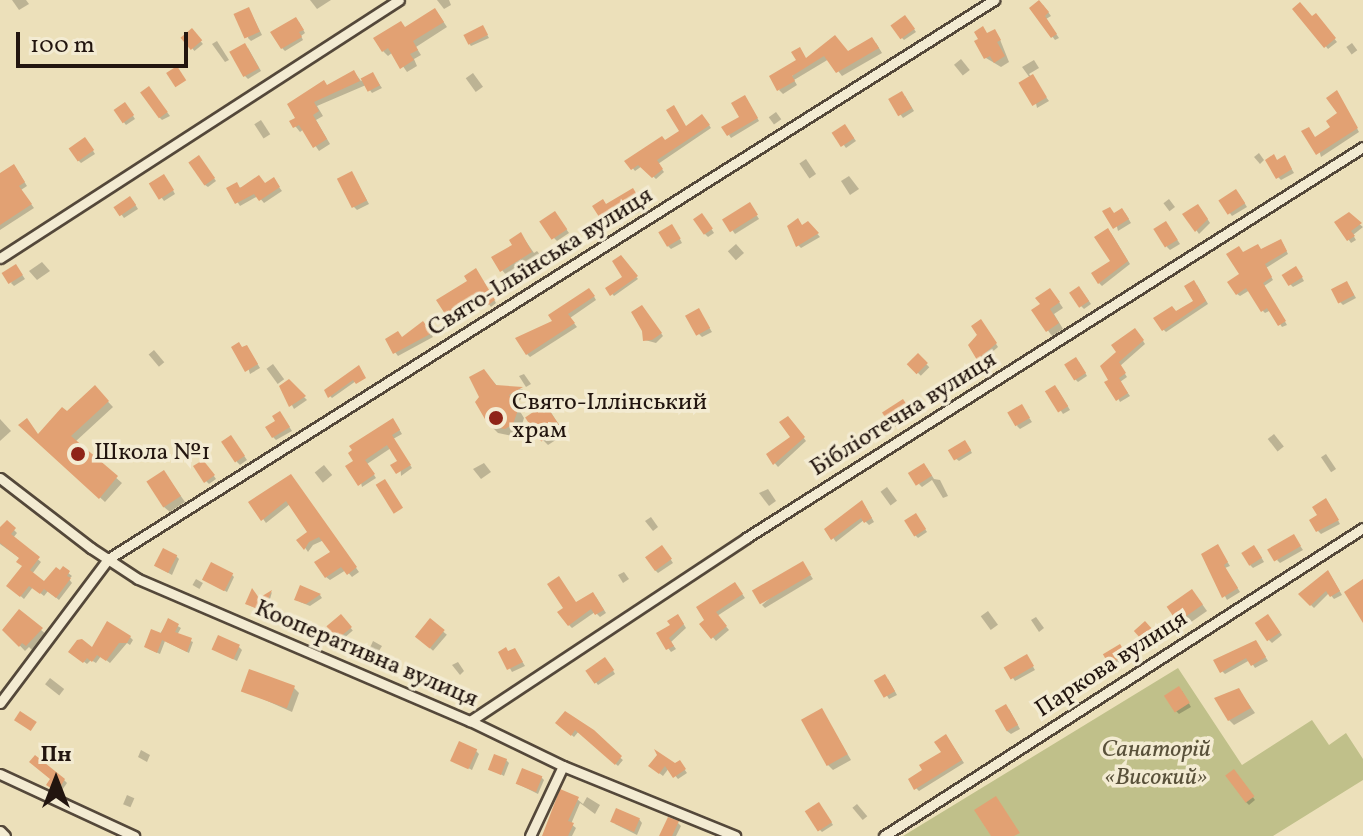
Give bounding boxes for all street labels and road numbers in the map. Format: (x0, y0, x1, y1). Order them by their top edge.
street label: Свято-Ільїнська вулиця (423, 182, 659, 344)
street label: Бібліотечна вулиця (806, 346, 1002, 484)
street label: Кооперативна вулиця (250, 595, 482, 715)
street label: Паркова вулиця (1031, 605, 1193, 725)

